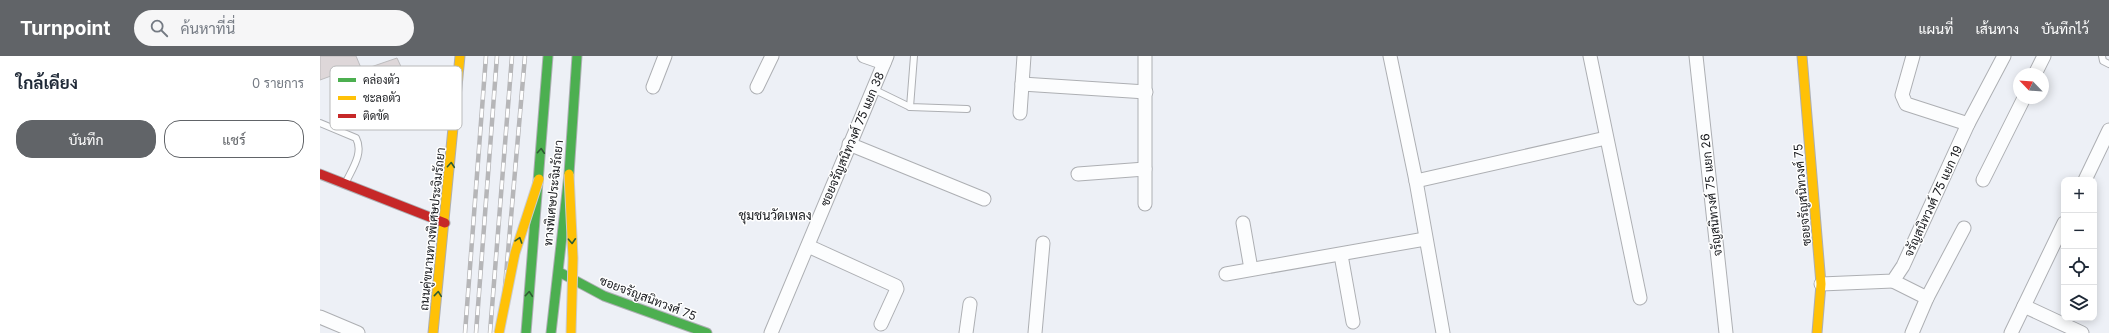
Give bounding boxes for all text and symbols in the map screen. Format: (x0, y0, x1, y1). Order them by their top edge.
search box (134, 10, 414, 46)
text: Turnpoint (20, 17, 110, 40)
icon: search (148, 17, 170, 39)
text: ค้นหาที่นี่ (180, 19, 235, 38)
text: แผนที่ (1918, 20, 1953, 37)
text: เส้นทาง (1975, 20, 2019, 37)
text: บันทึกไว้ (2041, 20, 2089, 37)
legend (330, 66, 462, 130)
north arrow (2013, 68, 2049, 104)
street label: ซอยจรัญสนิทวงศ์ 75 แยก 38 (817, 69, 887, 209)
text: ใกล้เคียง (16, 73, 78, 93)
text: คล่องตัว (363, 73, 400, 87)
text: 0 รายการ (252, 75, 304, 91)
text: ชะลอตัว (363, 91, 401, 105)
text: ติดขัด (363, 109, 389, 123)
button: บันทึก (16, 120, 156, 158)
button: แชร์ (164, 120, 304, 158)
street label: จรัญสนิทวงศ์ 75 แยก 26 (1697, 133, 1725, 257)
street label: ทางพิเศษประจิมรัถยา (540, 139, 566, 247)
street label: ซอยจรัญสนิทวงศ์ 75 (1790, 143, 1814, 247)
street label: จรัญสนิทวงศ์ 75 แยก 19 (1901, 143, 1965, 259)
street label: ถนนคู่ขนานทางพิเศษประจิมรัถยา (416, 147, 449, 312)
one-way arrow (537, 148, 546, 154)
one-way arrow (446, 162, 455, 168)
map controls (2061, 177, 2097, 321)
button: + (2061, 177, 2097, 213)
district label: ชุมชนวัดเพลง (738, 207, 812, 225)
button: − (2061, 213, 2097, 249)
one-way arrow (514, 237, 523, 244)
one-way arrow (568, 238, 576, 244)
button: locate (2061, 249, 2097, 285)
street label: ซอยจรัญสนิทวงศ์ 75 (598, 273, 698, 323)
button: layers (2061, 285, 2097, 321)
one-way arrow (433, 291, 442, 297)
one-way arrow (525, 291, 534, 297)

